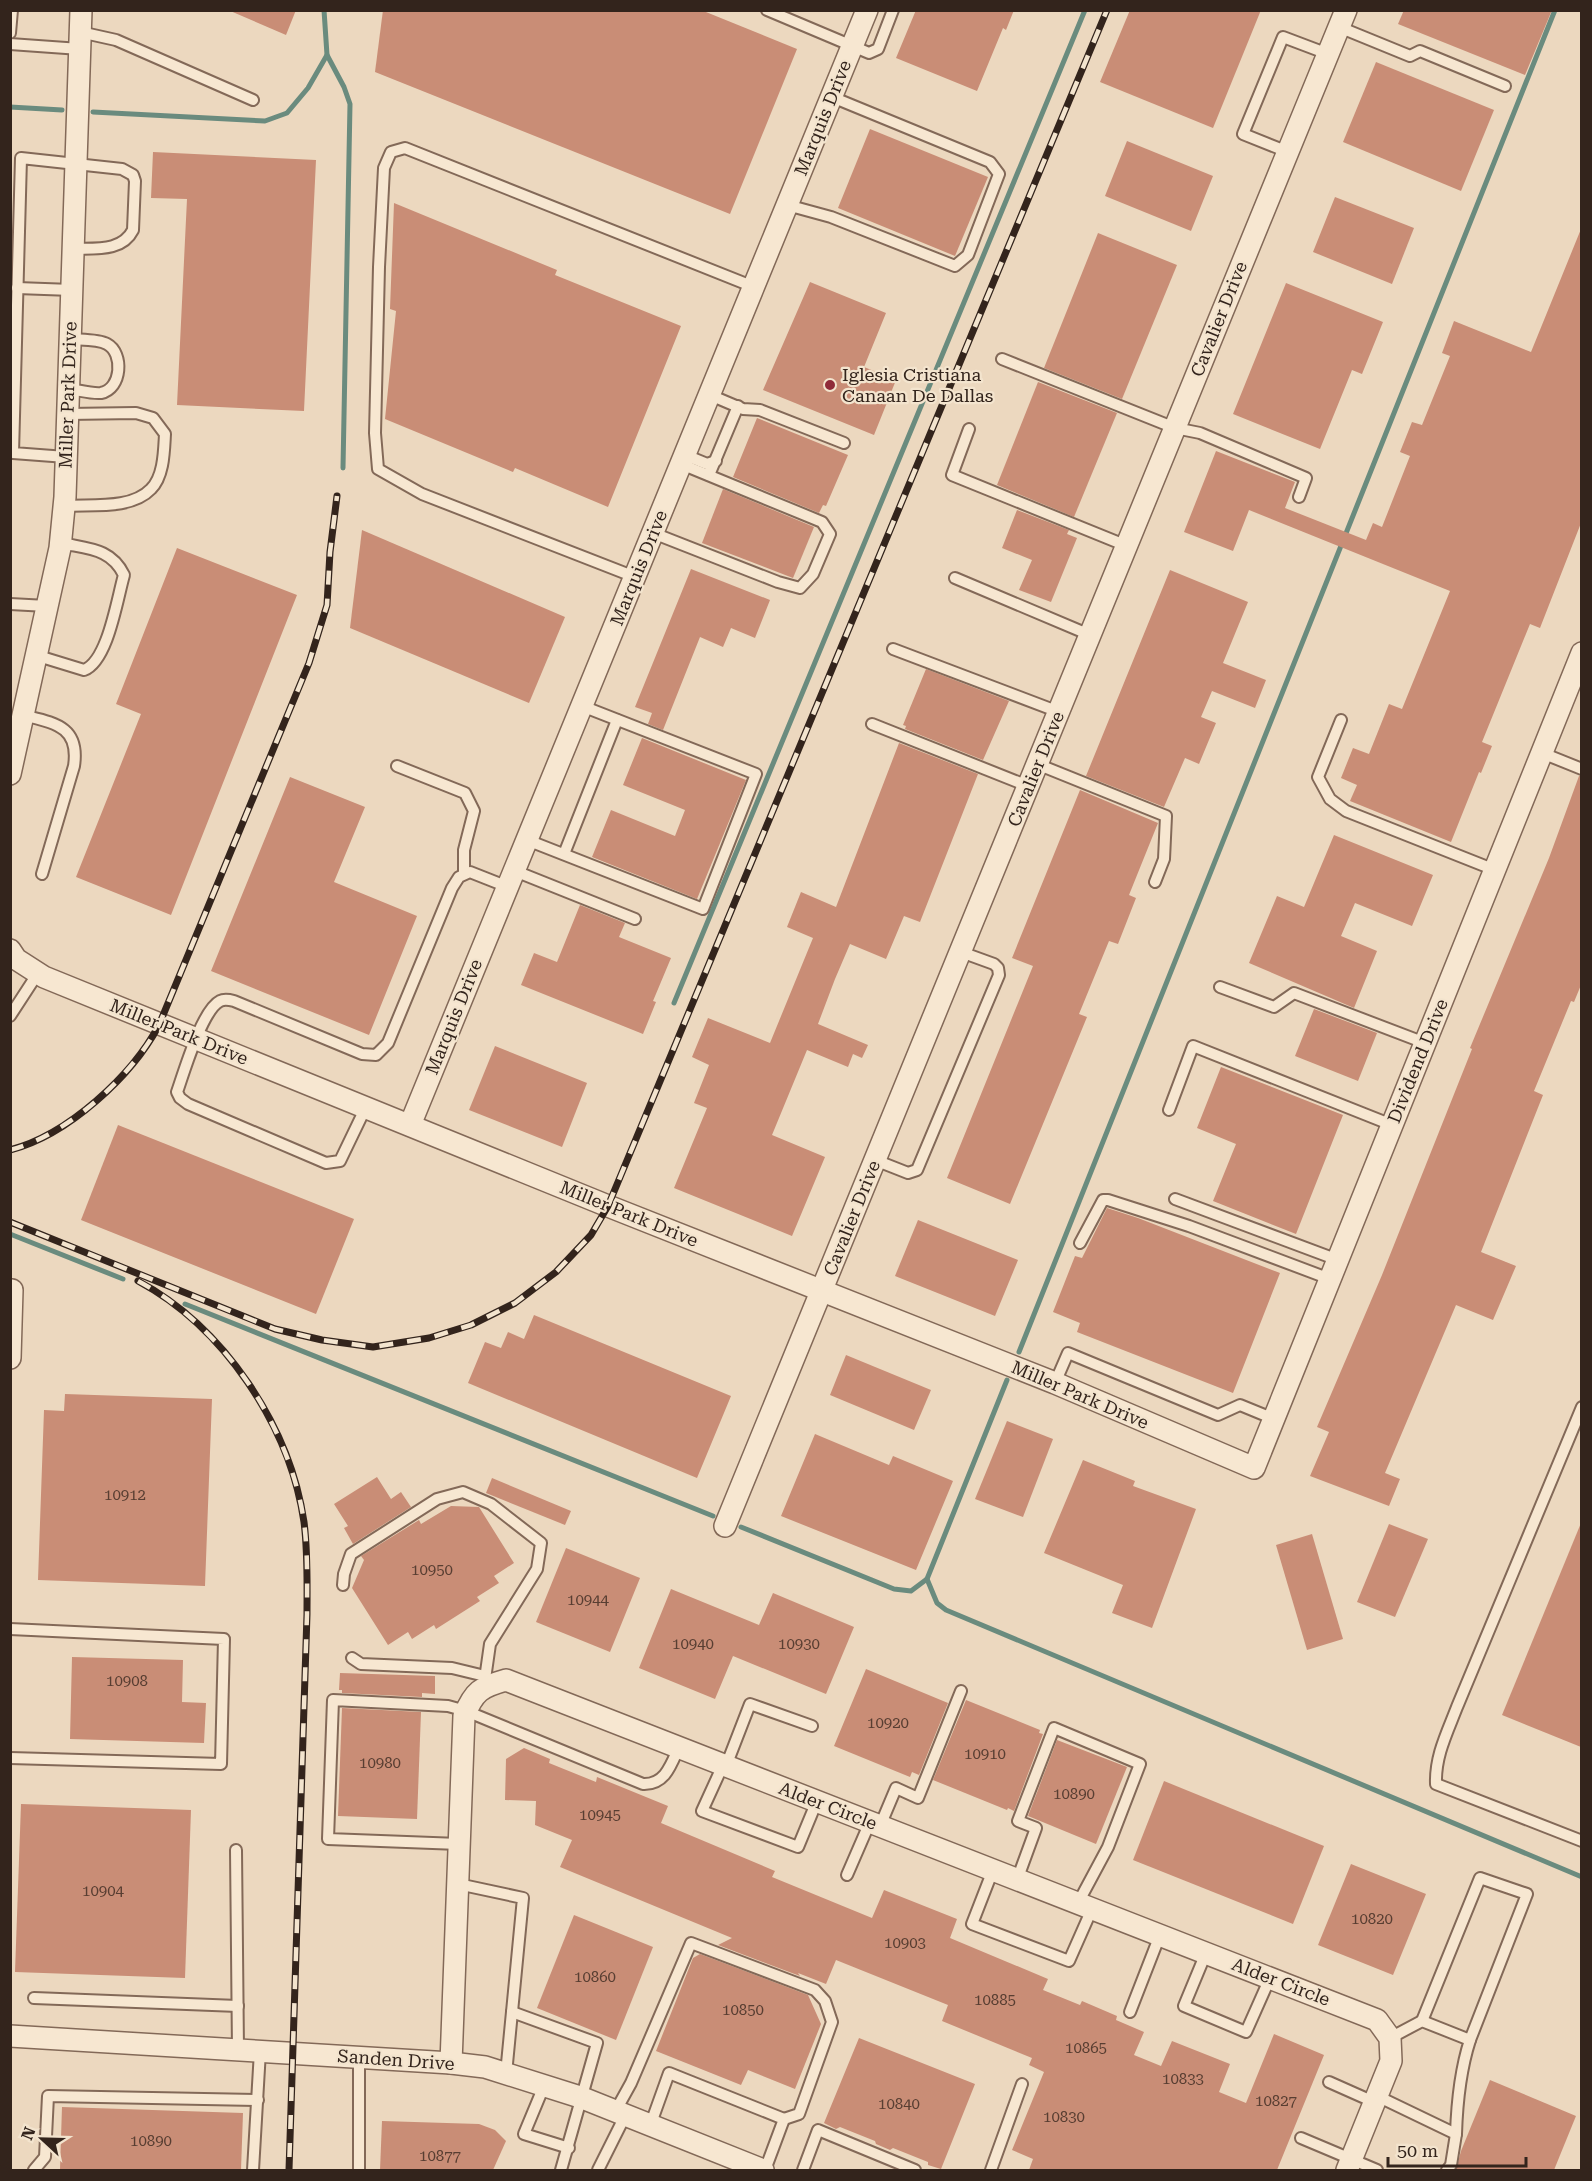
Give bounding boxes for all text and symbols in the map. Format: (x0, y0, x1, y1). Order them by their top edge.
street label: Marquis Drive (790, 57, 855, 179)
street label: Cavalier Drive (1186, 258, 1251, 379)
street label: Miller Park Drive (54, 321, 81, 469)
place label: Iglesia Cristiana Canaan De Dallas (842, 364, 993, 406)
marker: Iglesia Cristiana Canaan De Dallas (823, 378, 837, 392)
street label: Marquis Drive (606, 507, 671, 629)
street label: Cavalier Drive (1003, 708, 1068, 829)
street label: Marquis Drive (421, 956, 486, 1078)
street label: Miller Park Drive (107, 994, 251, 1069)
street label: Dividend Drive (1383, 996, 1452, 1126)
street label: Cavalier Drive (819, 1157, 884, 1278)
street label: Miller Park Drive (557, 1176, 701, 1251)
street label: Miller Park Drive (1008, 1356, 1152, 1433)
house number: 10912 (104, 1486, 146, 1504)
house number: 10950 (411, 1561, 453, 1579)
house number: 10944 (567, 1591, 610, 1609)
house number: 10940 (672, 1635, 714, 1653)
house number: 10930 (778, 1635, 820, 1653)
house number: 10908 (106, 1672, 148, 1690)
house number: 10920 (867, 1714, 909, 1732)
house number: 10910 (964, 1745, 1006, 1763)
house number: 10980 (359, 1754, 401, 1772)
street label: Alder Circle (776, 1777, 880, 1834)
house number: 10890 (1053, 1785, 1095, 1803)
house number: 10945 (579, 1806, 621, 1824)
house number: 10904 (82, 1882, 125, 1900)
house number: 10820 (1351, 1910, 1393, 1928)
house number: 10903 (884, 1934, 926, 1952)
street label: Alder Circle (1229, 1953, 1333, 2010)
house number: 10860 (574, 1968, 616, 1986)
house number: 10885 (974, 1991, 1016, 2009)
house number: 10850 (722, 2001, 764, 2019)
house number: 10865 (1065, 2039, 1107, 2057)
street label: Sanden Drive (337, 2045, 455, 2074)
house number: 10833 (1162, 2070, 1204, 2088)
house number: 10827 (1255, 2092, 1297, 2110)
house number: 10840 (878, 2095, 920, 2113)
house number: 10830 (1043, 2108, 1085, 2126)
north arrow (12, 2109, 72, 2169)
text: N (17, 2124, 40, 2143)
scale bar (1388, 2130, 1526, 2168)
house number: 10890 (130, 2132, 172, 2150)
text: 50 m (1397, 2140, 1438, 2161)
house number: 10877 (419, 2147, 461, 2165)

